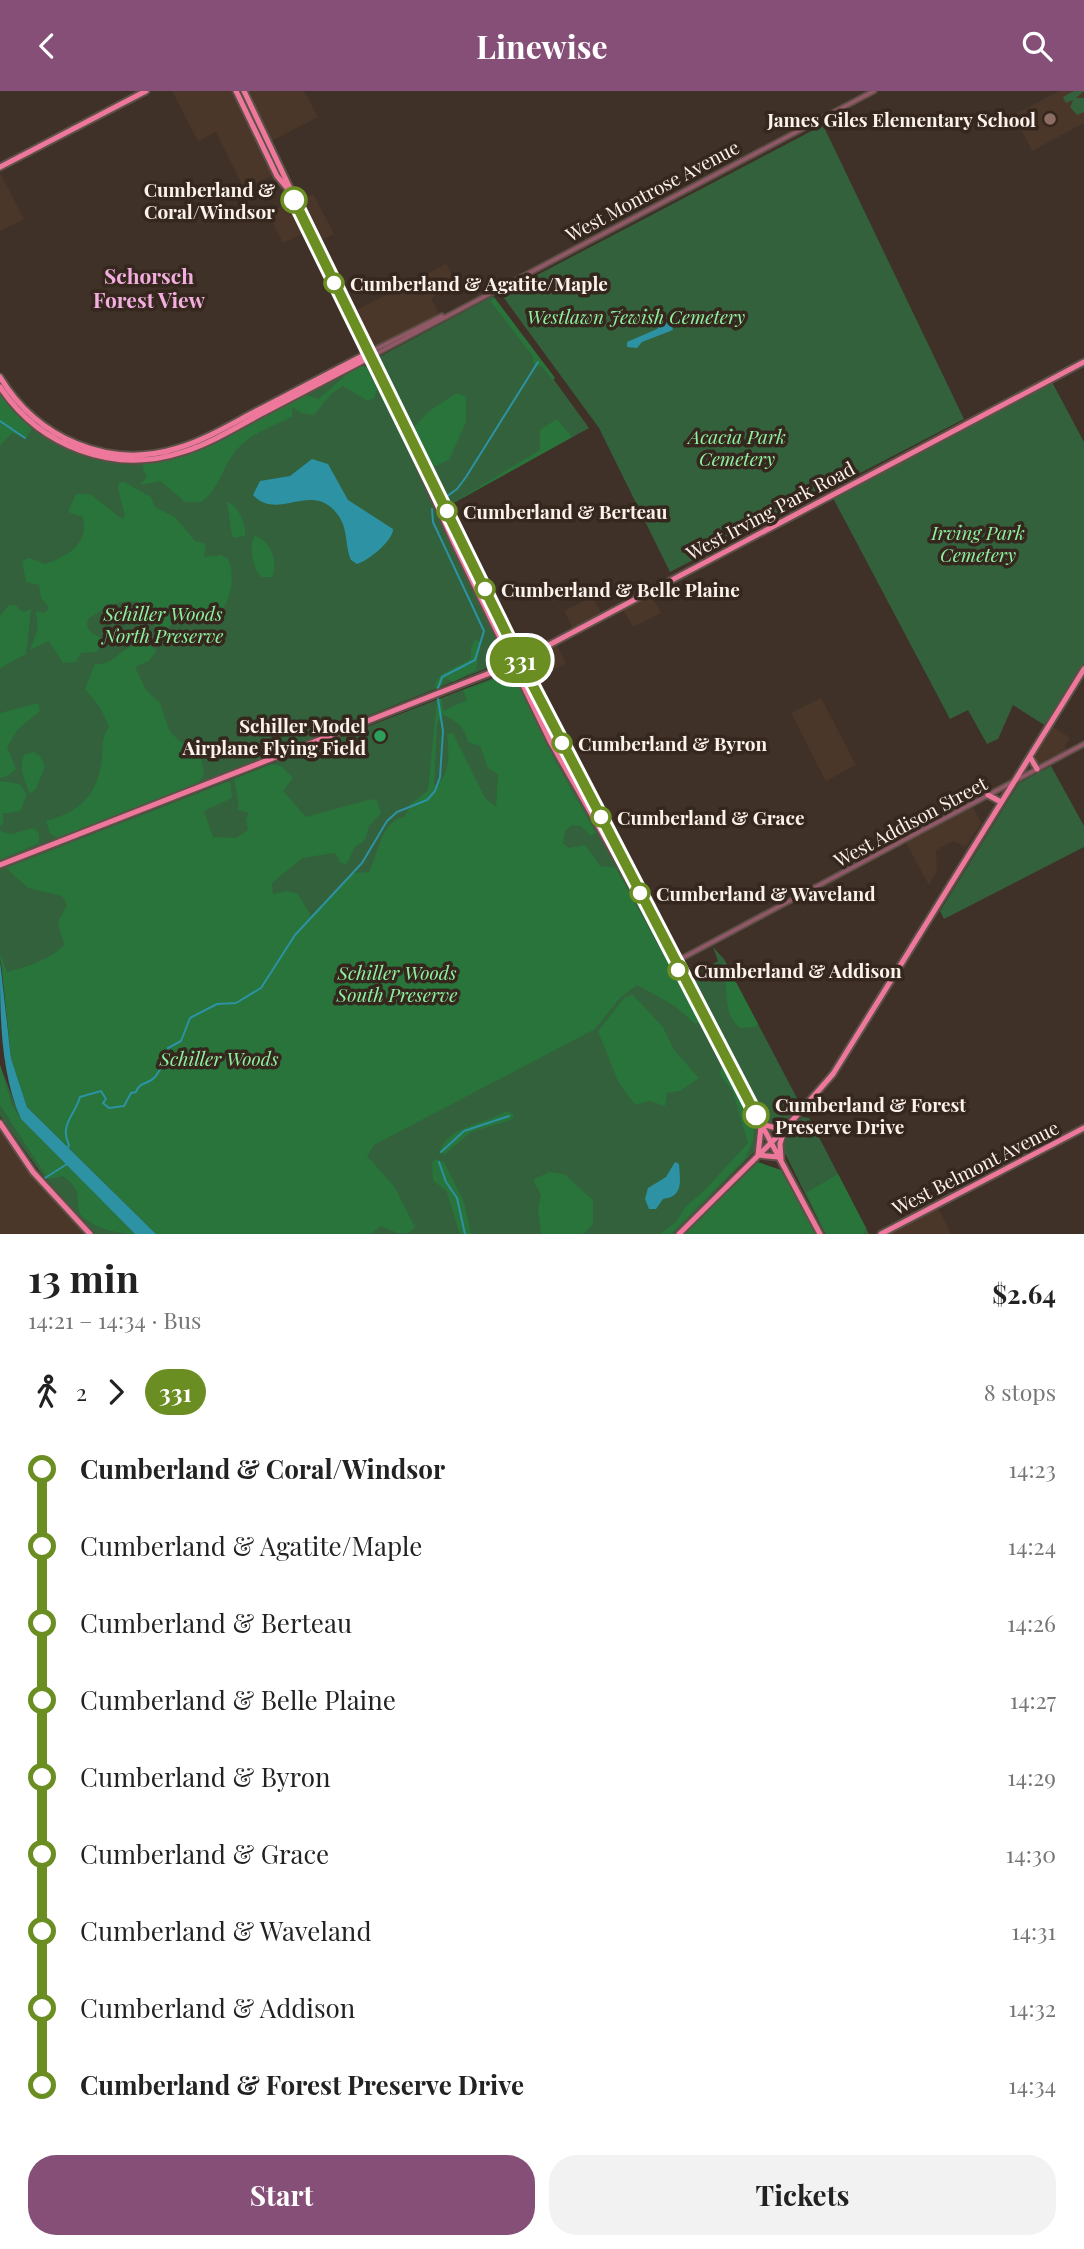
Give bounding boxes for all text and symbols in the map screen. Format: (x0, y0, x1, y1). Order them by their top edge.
text: Linewise (476, 24, 608, 67)
icon: back (28, 27, 66, 65)
icon: search (1018, 27, 1056, 65)
place label: James Giles Elementary School (766, 106, 1036, 132)
marker: James Giles Elementary School (1042, 111, 1058, 127)
street label: West Montrose Avenue (560, 133, 743, 247)
place label: Cumberland & Coral/Windsor (144, 176, 275, 224)
marker: Cumberland & Coral/Windsor (281, 187, 307, 213)
district label: Schorsch Forest View (93, 261, 205, 313)
place label: Cumberland & Agatite/Maple (350, 270, 608, 296)
marker: Cumberland & Agatite/Maple (324, 273, 344, 293)
park label: Westlawn Jewish Cemetery (527, 303, 745, 329)
park label: Acacia Park Cemetery (686, 423, 786, 471)
street label: West Irving Park Road (680, 455, 859, 566)
place label: Cumberland & Berteau (463, 498, 668, 524)
marker: Cumberland & Berteau (437, 501, 457, 521)
park label: Irving Park Cemetery (930, 519, 1025, 567)
place label: Cumberland & Belle Plaine (501, 576, 740, 602)
marker: Cumberland & Belle Plaine (475, 579, 495, 599)
park label: Schiller Woods North Preserve (100, 600, 224, 648)
line badge: 331 (480, 637, 560, 683)
text: 331 (504, 644, 536, 676)
place label: Schiller Model Airplane Flying Field (181, 712, 367, 760)
marker: Schiller Model Airplane Flying Field (372, 728, 388, 744)
place label: Cumberland & Byron (578, 730, 767, 756)
marker: Cumberland & Byron (552, 733, 572, 753)
street label: West Addison Street (828, 769, 991, 873)
place label: Cumberland & Grace (617, 804, 804, 830)
marker: Cumberland & Grace (591, 807, 611, 827)
place label: Cumberland & Waveland (656, 880, 876, 906)
marker: Cumberland & Waveland (630, 883, 650, 903)
place label: Cumberland & Addison (694, 957, 902, 983)
park label: Schiller Woods South Preserve (336, 959, 457, 1007)
marker: Cumberland & Addison (668, 960, 688, 980)
park label: Schiller Woods (159, 1045, 278, 1071)
place label: Cumberland & Forest Preserve Drive (775, 1091, 966, 1139)
marker: Cumberland & Forest Preserve Drive (743, 1102, 769, 1128)
street label: West Belmont Avenue (886, 1114, 1063, 1221)
text: 13 min (28, 1252, 139, 1303)
text: $2.64 (992, 1276, 1056, 1311)
text: 14:21 – 14:34 · Bus (28, 1304, 201, 1335)
icon: walk (28, 1373, 66, 1411)
icon: forward (97, 1373, 135, 1411)
text: 2 (76, 1376, 87, 1407)
text: 331 (159, 1376, 192, 1408)
text: 8 stops (984, 1376, 1056, 1407)
text: Cumberland & Coral/Windsor (80, 1451, 445, 1486)
text: 14:23 (1009, 1453, 1056, 1484)
text: Cumberland & Agatite/Maple (80, 1528, 422, 1563)
text: 14:24 (1008, 1530, 1056, 1561)
text: Cumberland & Berteau (80, 1605, 352, 1640)
text: 14:26 (1007, 1607, 1056, 1638)
text: Cumberland & Belle Plaine (80, 1682, 396, 1717)
text: 14:27 (1010, 1684, 1056, 1715)
text: Cumberland & Byron (80, 1759, 330, 1794)
text: 14:29 (1007, 1761, 1056, 1792)
text: Cumberland & Grace (80, 1836, 329, 1871)
text: 14:30 (1006, 1838, 1056, 1869)
text: Cumberland & Waveland (80, 1913, 372, 1948)
text: 14:31 (1011, 1915, 1056, 1946)
text: Cumberland & Addison (80, 1990, 355, 2025)
text: 14:32 (1009, 1992, 1056, 2023)
text: Cumberland & Forest Preserve Drive (80, 2067, 524, 2102)
text: 14:34 (1008, 2069, 1056, 2100)
button: Start (28, 2155, 535, 2235)
button: Tickets (549, 2155, 1056, 2235)

